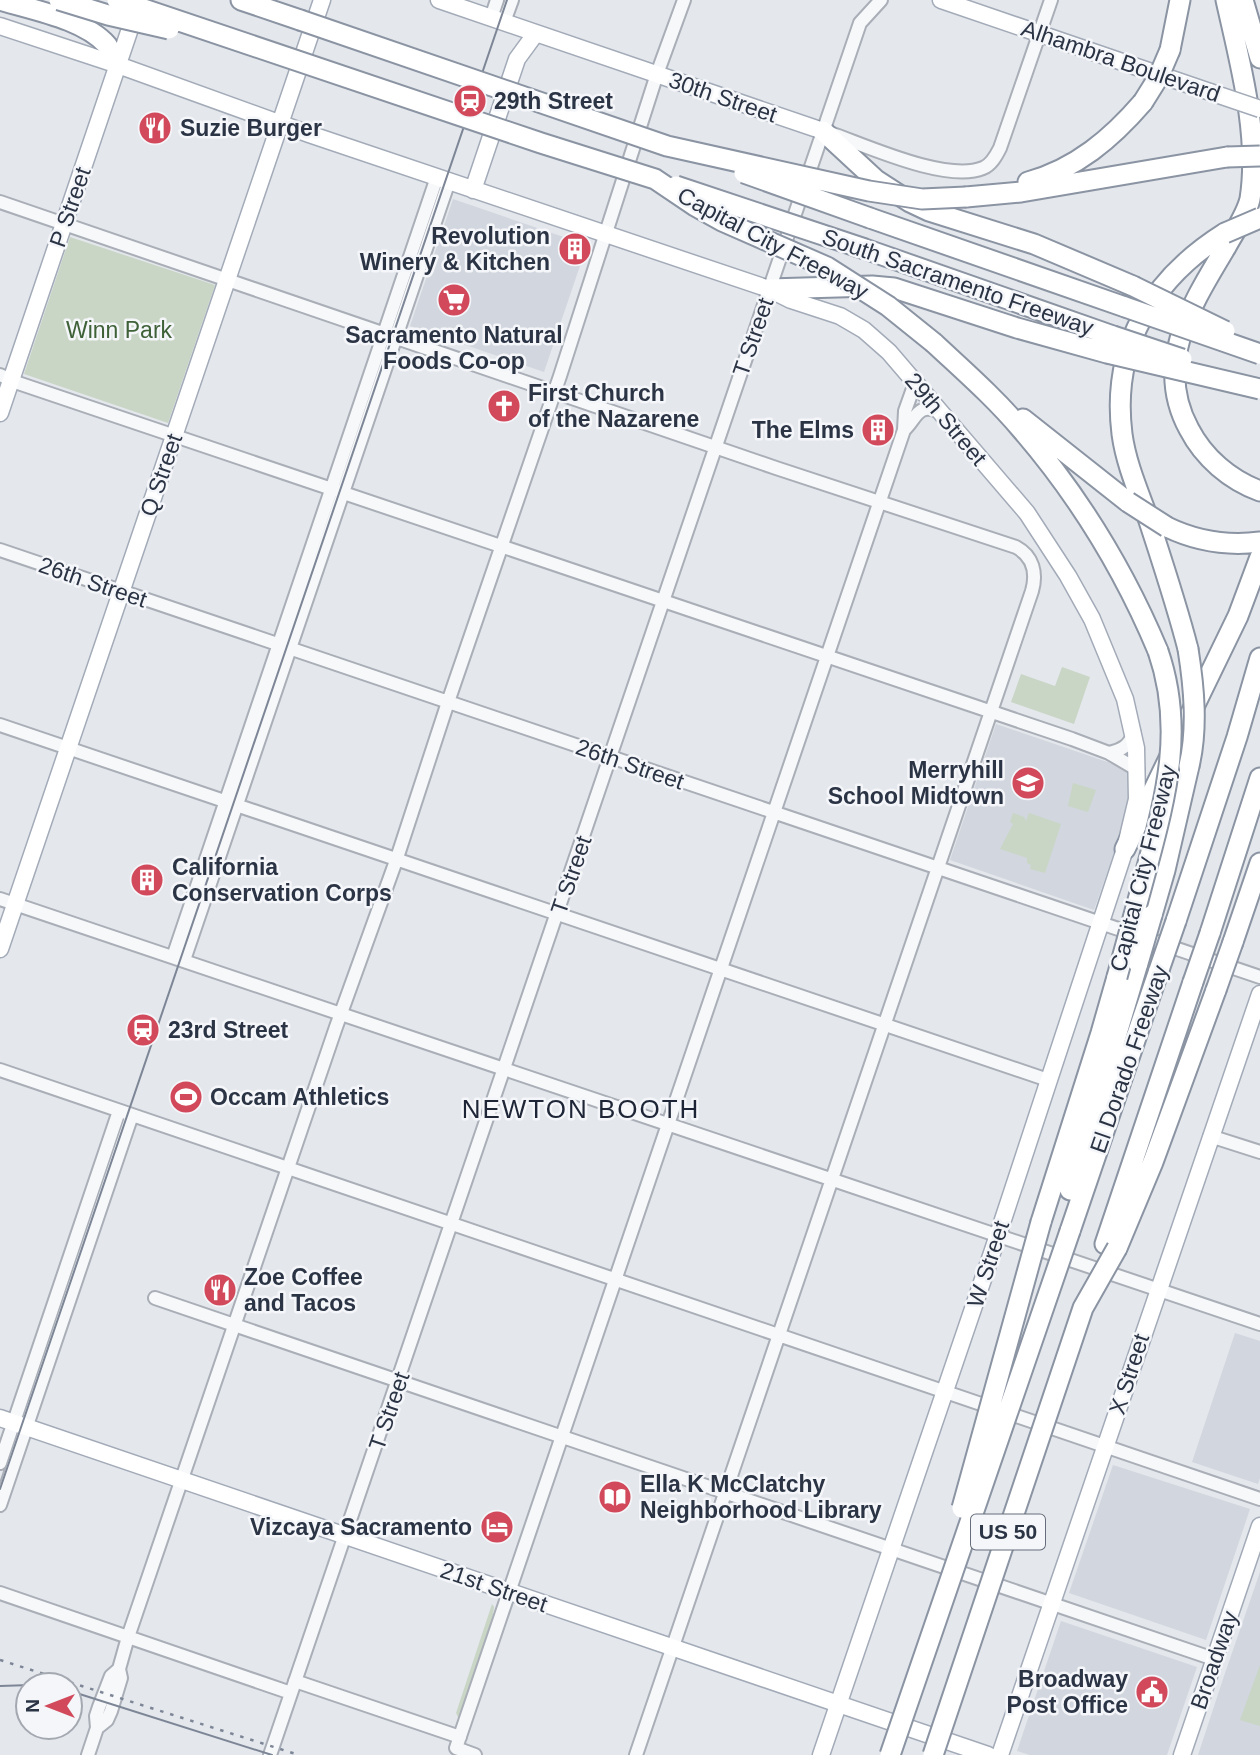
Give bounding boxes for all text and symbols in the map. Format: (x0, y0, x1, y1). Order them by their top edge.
street label: Alhambra Boulevard (1018, 15, 1224, 107)
street label: 30th Street (666, 66, 781, 128)
station icon: 29th Street (451, 82, 489, 120)
place label: 29th Street (494, 88, 613, 114)
restaurant icon: Suzie Burger (136, 109, 174, 147)
place label: Suzie Burger (180, 115, 322, 141)
street label: P Street (44, 163, 96, 250)
street label: Capital City Freeway (673, 182, 873, 305)
place label: Revolution Winery & Kitchen (360, 223, 550, 275)
street label: South Sacramento Freeway (819, 223, 1097, 341)
building icon: Revolution Winery & Kitchen (556, 230, 594, 268)
supermarket icon: Sacramento Natural Foods Co-op (435, 281, 473, 319)
street label: T Street (727, 294, 779, 380)
park label: Winn Park (66, 317, 173, 343)
place label: Sacramento Natural Foods Co-op (345, 322, 563, 374)
street label: 29th Street (900, 368, 993, 471)
place label: First Church of the Nazarene (528, 380, 699, 432)
church icon: First Church of the Nazarene (485, 387, 523, 425)
building icon: The Elms (859, 411, 897, 449)
place label: The Elms (752, 417, 854, 443)
street label: Q Street (135, 430, 187, 520)
street label: 26th Street (36, 551, 151, 613)
street label: 26th Street (573, 733, 688, 795)
place label: Merryhill School Midtown (828, 757, 1004, 809)
street label: Capital City Freeway (1105, 761, 1181, 974)
school or university icon: Merryhill School Midtown (1009, 764, 1047, 802)
street label: T Street (545, 832, 597, 918)
place label: California Conservation Corps (172, 854, 392, 906)
building icon: California Conservation Corps (128, 861, 166, 899)
street label: El Dorado Freeway (1085, 961, 1173, 1156)
station icon: 23rd Street (124, 1011, 162, 1049)
place label: 23rd Street (168, 1017, 289, 1043)
sports icon: Occam Athletics (167, 1078, 205, 1116)
place label: Occam Athletics (210, 1084, 389, 1110)
district label: NEWTON BOOTH (462, 1094, 700, 1124)
street label: W Street (962, 1217, 1014, 1311)
place label: Zoe Coffee and Tacos (244, 1264, 363, 1316)
restaurant icon: Zoe Coffee and Tacos (201, 1271, 239, 1309)
street label: X Street (1104, 1330, 1154, 1418)
street label: T Street (363, 1368, 415, 1454)
place label: Ella K McClatchy Neighborhood Library (640, 1471, 882, 1523)
library icon: Ella K McClatchy Neighborhood Library (596, 1478, 634, 1516)
hotel icon: Vizcaya Sacramento (478, 1508, 516, 1546)
place label: Vizcaya Sacramento (250, 1514, 472, 1540)
road number: US 50 (971, 1514, 1045, 1550)
street label: 21st Street (437, 1557, 551, 1618)
street label: Broadway (1185, 1607, 1243, 1713)
place label: Broadway Post Office (1007, 1666, 1128, 1718)
north arrow (14, 1671, 84, 1741)
public building icon: Broadway Post Office (1133, 1673, 1171, 1711)
text: N (22, 1699, 43, 1713)

